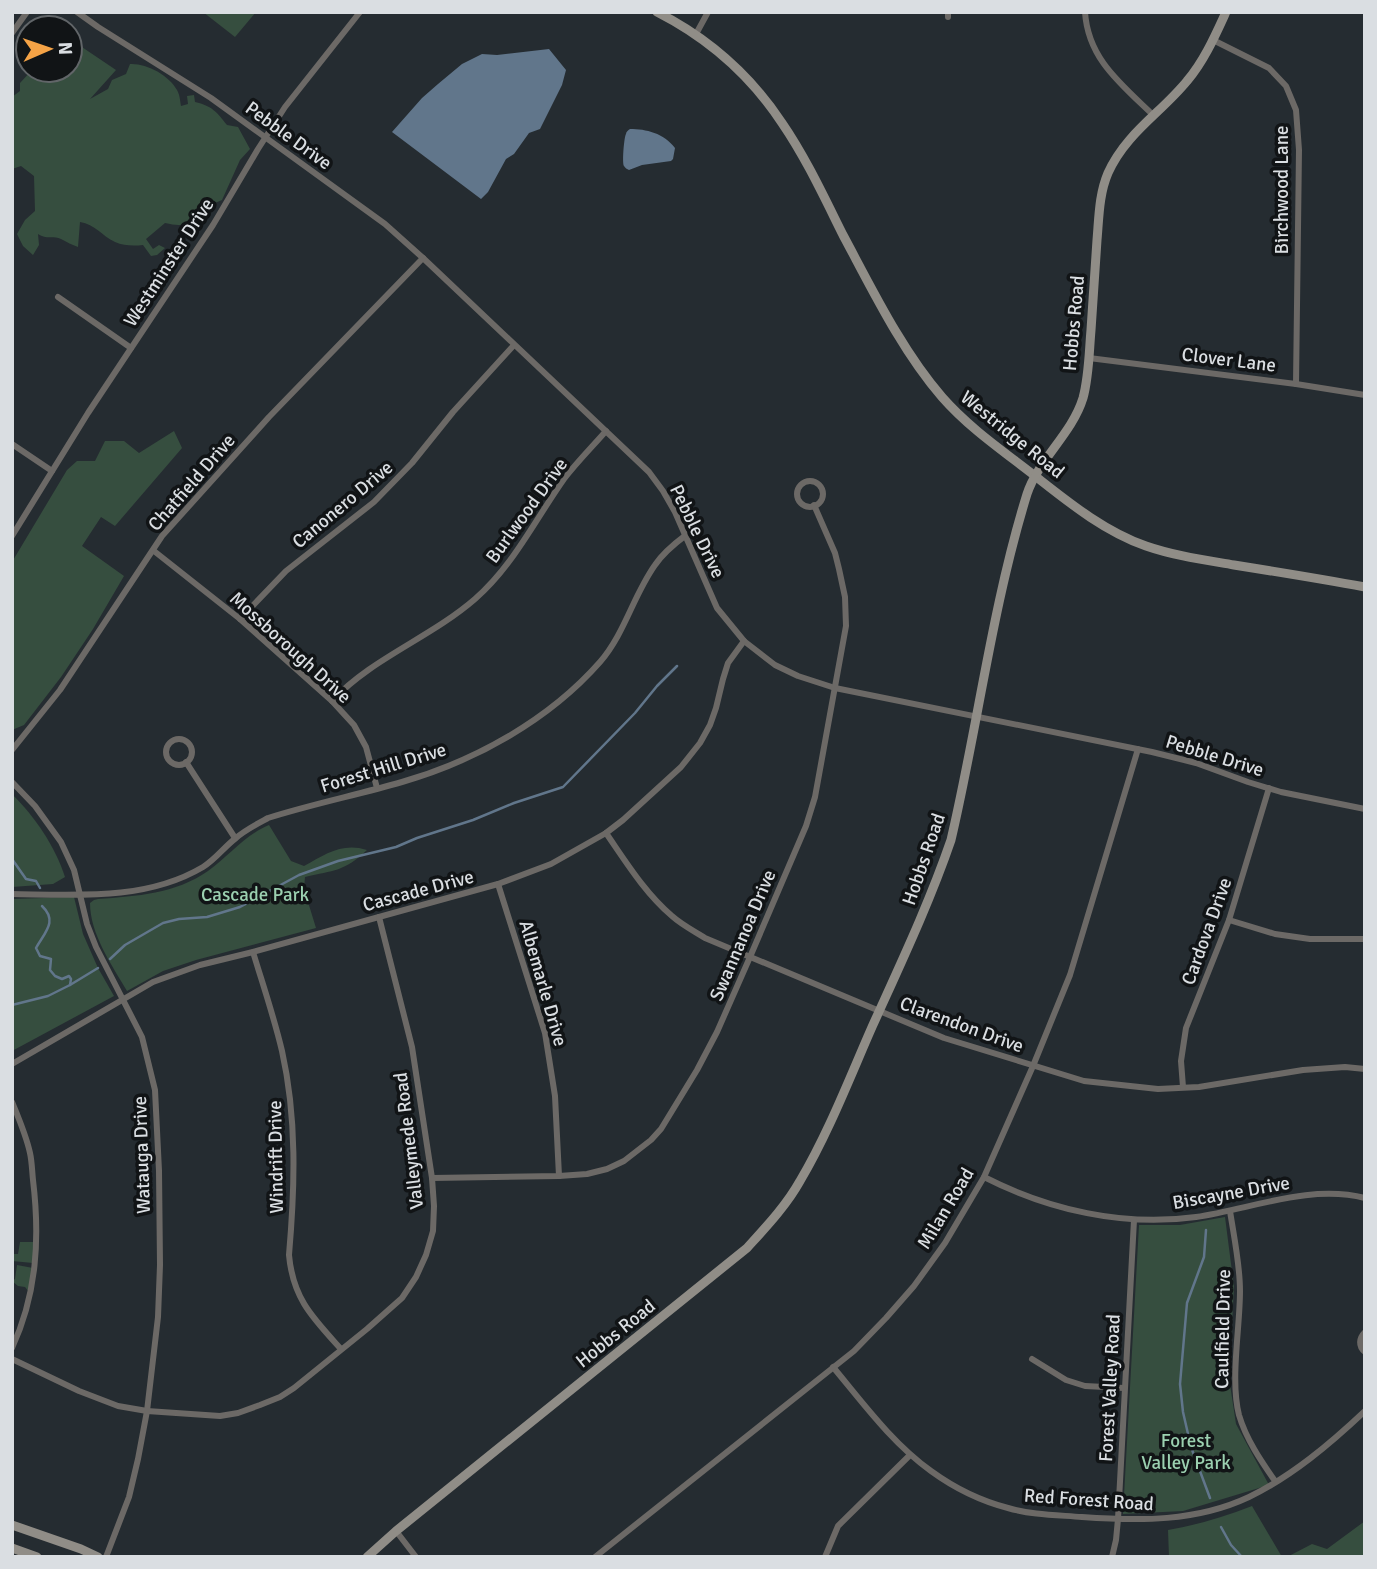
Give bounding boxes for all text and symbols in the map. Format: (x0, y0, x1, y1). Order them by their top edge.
north arrow (14, 14, 84, 84)
text: N (53, 41, 77, 55)
street label: Pebble Drive (240, 96, 336, 175)
street label: Birchwood Lane (1270, 125, 1294, 255)
street label: Westminster Drive (118, 194, 219, 331)
street label: Hobbs Road (1058, 274, 1090, 372)
street label: Clover Lane (1180, 342, 1277, 378)
street label: Westridge Road (956, 386, 1069, 484)
street label: Chatfield Drive (143, 429, 241, 536)
street label: Burlwood Drive (481, 453, 573, 568)
street label: Canonero Drive (287, 456, 398, 554)
street label: Pebble Drive (664, 481, 730, 582)
street label: Mossborough Drive (224, 587, 356, 709)
street label: Pebble Drive (1163, 730, 1267, 782)
street label: Forest Hill Drive (318, 737, 449, 798)
street label: Hobbs Road (897, 810, 951, 909)
street label: Cascade Drive (360, 865, 476, 917)
street label: Swannanoa Drive (704, 866, 781, 1005)
street label: Cardova Drive (1176, 874, 1237, 988)
park label: Cascade Park (201, 883, 310, 907)
street label: Albemarle Drive (514, 918, 572, 1049)
street label: Clarendon Drive (896, 991, 1027, 1058)
street label: Valleymede Road (389, 1071, 429, 1211)
street label: Watauga Drive (128, 1096, 156, 1214)
street label: Windrift Drive (263, 1100, 289, 1214)
street label: Milan Road (912, 1163, 980, 1254)
street label: Biscayne Drive (1171, 1171, 1292, 1215)
street label: Caulfield Drive (1210, 1269, 1236, 1389)
street label: Hobbs Road (571, 1294, 660, 1373)
street label: Forest Valley Road (1094, 1313, 1126, 1463)
park label: Forest Valley Park (1141, 1429, 1231, 1475)
street label: Red Forest Road (1023, 1483, 1155, 1517)

